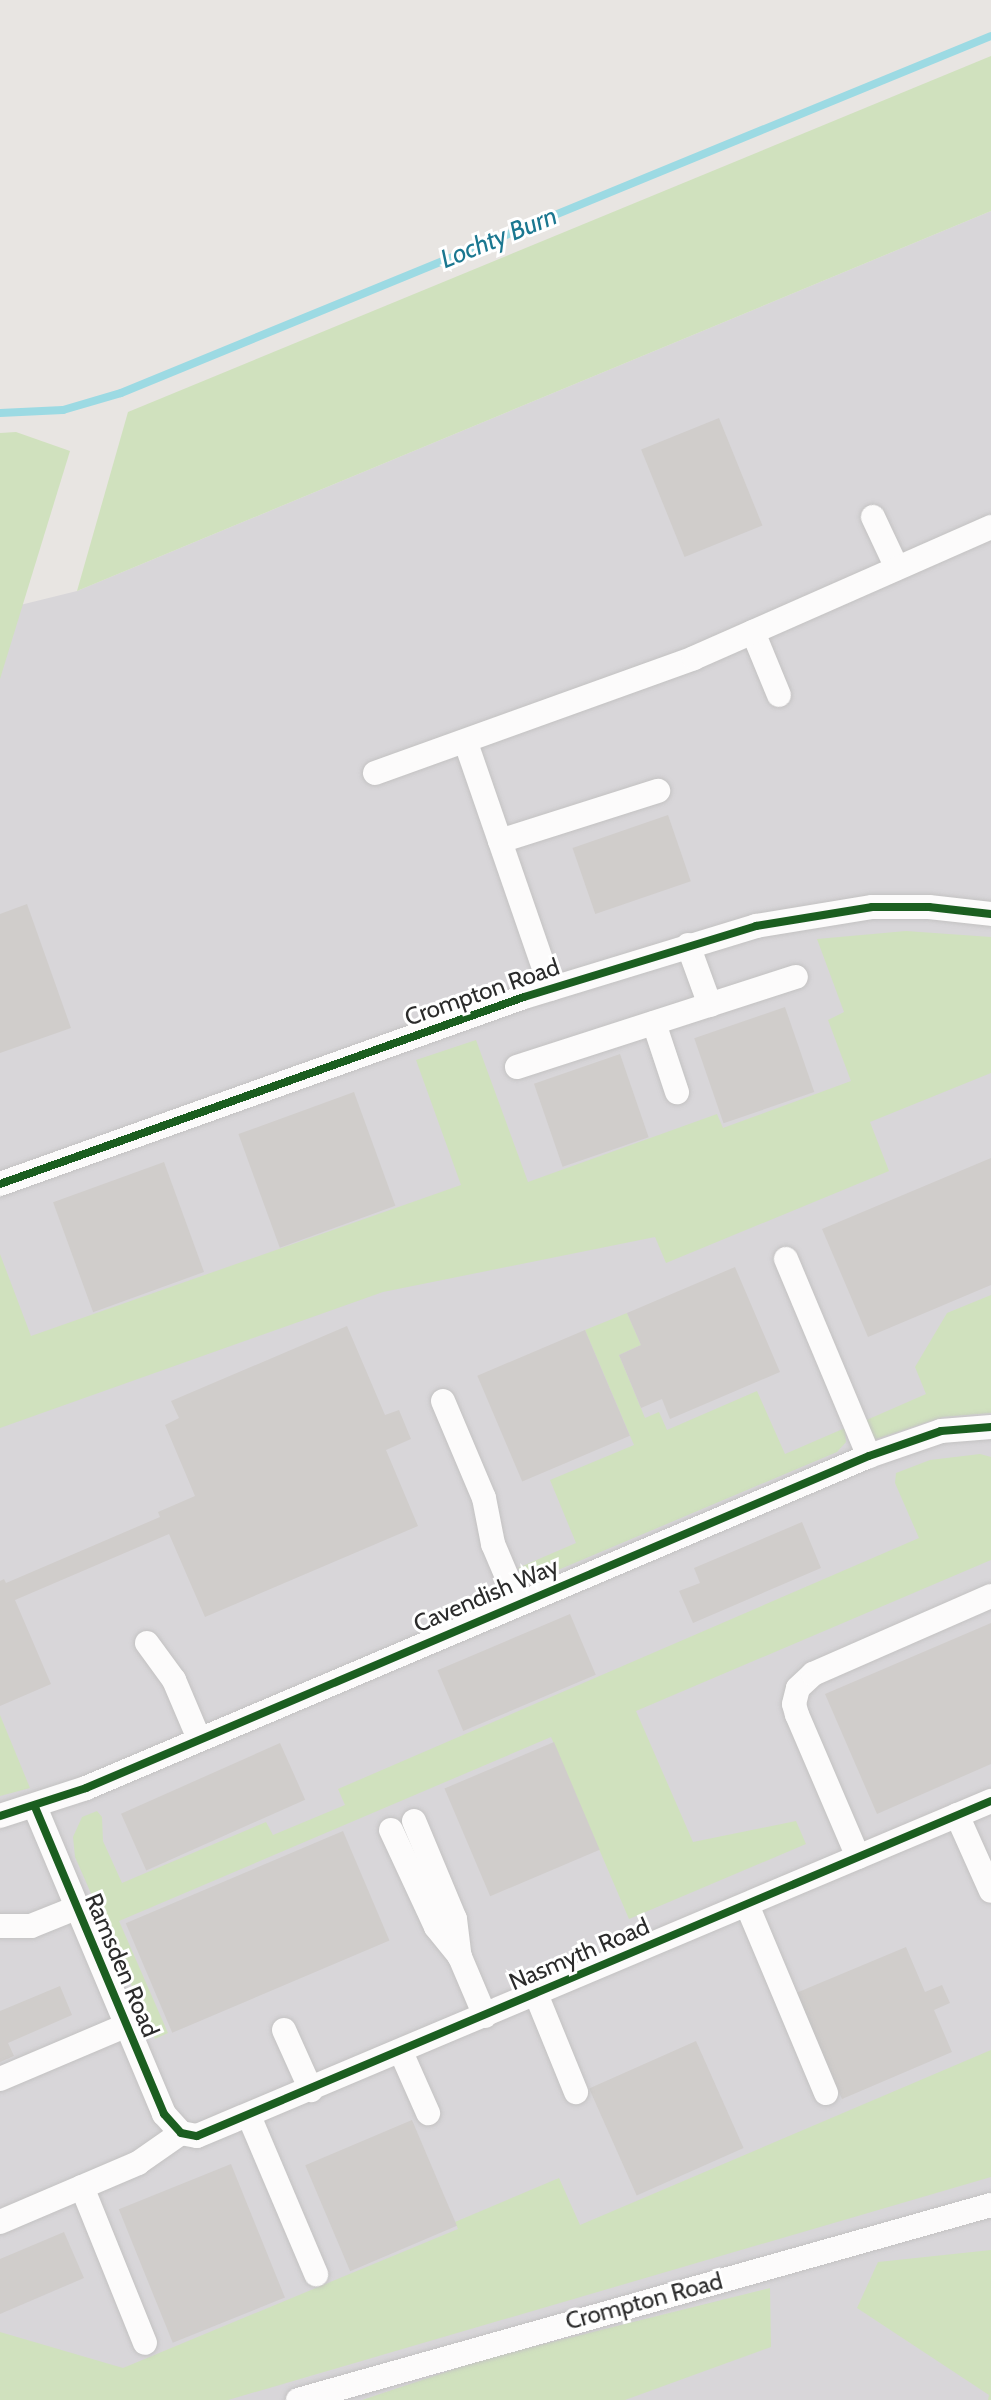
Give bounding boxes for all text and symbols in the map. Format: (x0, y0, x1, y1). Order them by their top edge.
water label: Lochty Burn (436, 201, 562, 275)
street label: Crompton Road (401, 952, 563, 1032)
street label: Cavendish Way (409, 1551, 563, 1639)
street label: Ramsden Road (79, 1889, 165, 2041)
street label: Nasmyth Road (505, 1912, 653, 1996)
street label: Crompton Road (562, 2266, 726, 2336)

